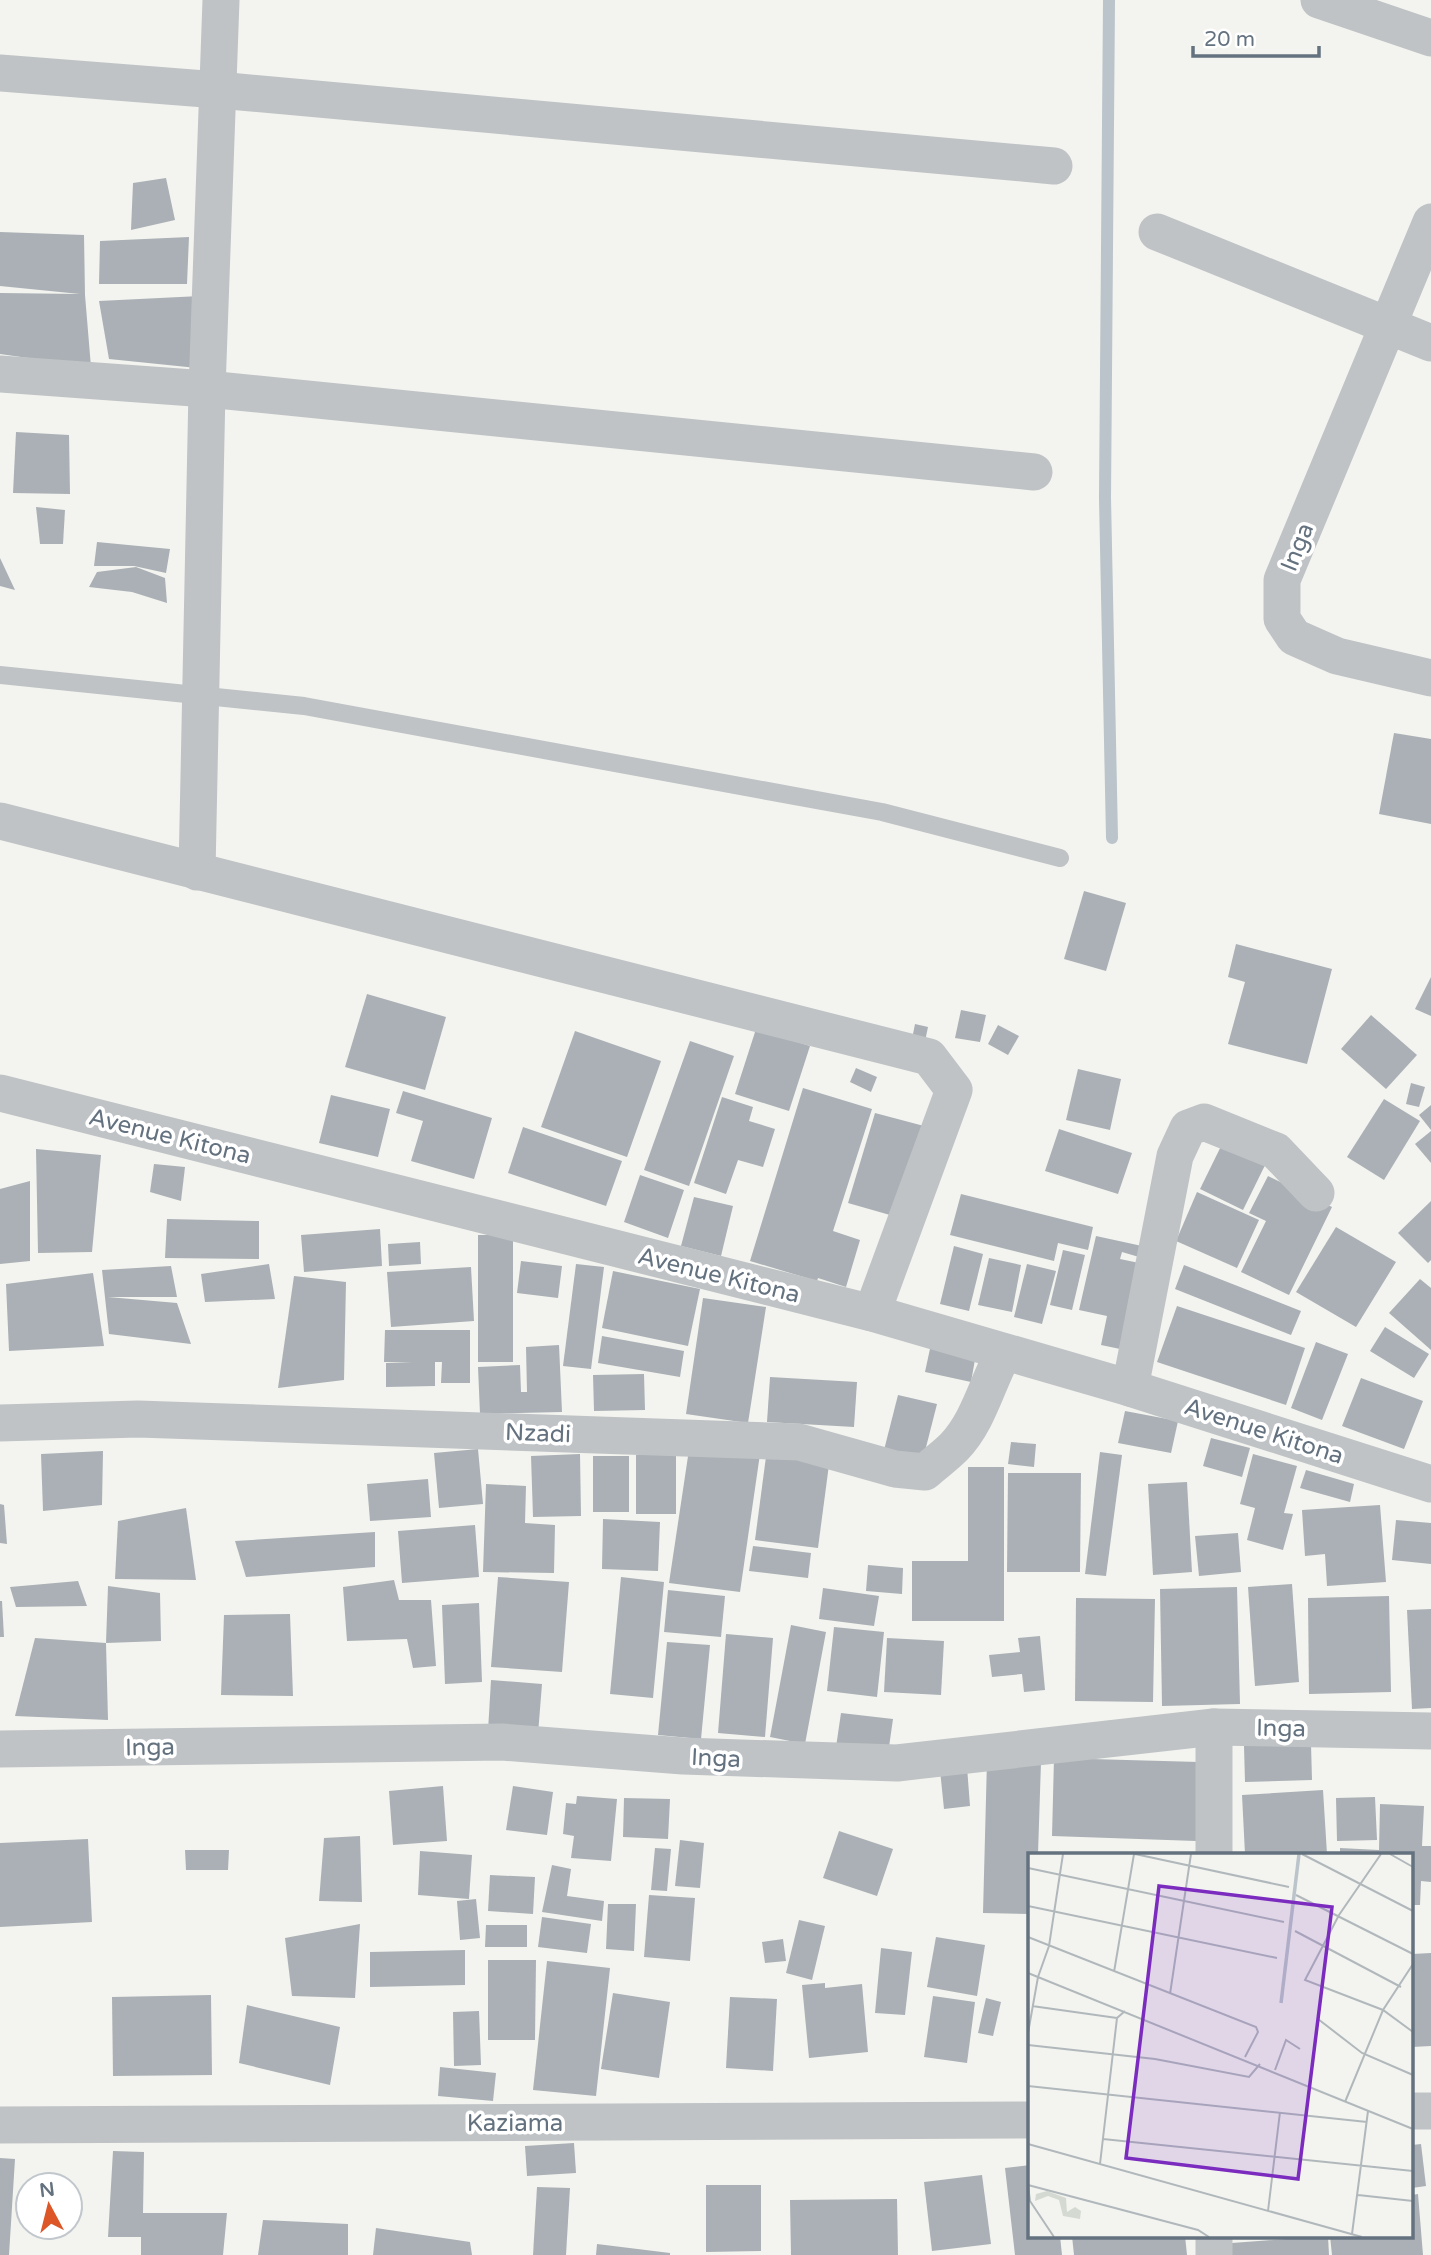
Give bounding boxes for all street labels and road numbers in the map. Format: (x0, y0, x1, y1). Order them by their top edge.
street label: Inga (1275, 519, 1320, 576)
street label: Avenue Kitona (86, 1102, 254, 1171)
street label: Avenue Kitona (635, 1241, 803, 1310)
street label: Avenue Kitona (1180, 1392, 1347, 1471)
street label: Nzadi (505, 1418, 571, 1449)
street label: Inga (1256, 1714, 1306, 1743)
street label: Inga (125, 1733, 175, 1762)
street label: Inga (690, 1743, 742, 1774)
street label: Kaziama (467, 2109, 563, 2138)

